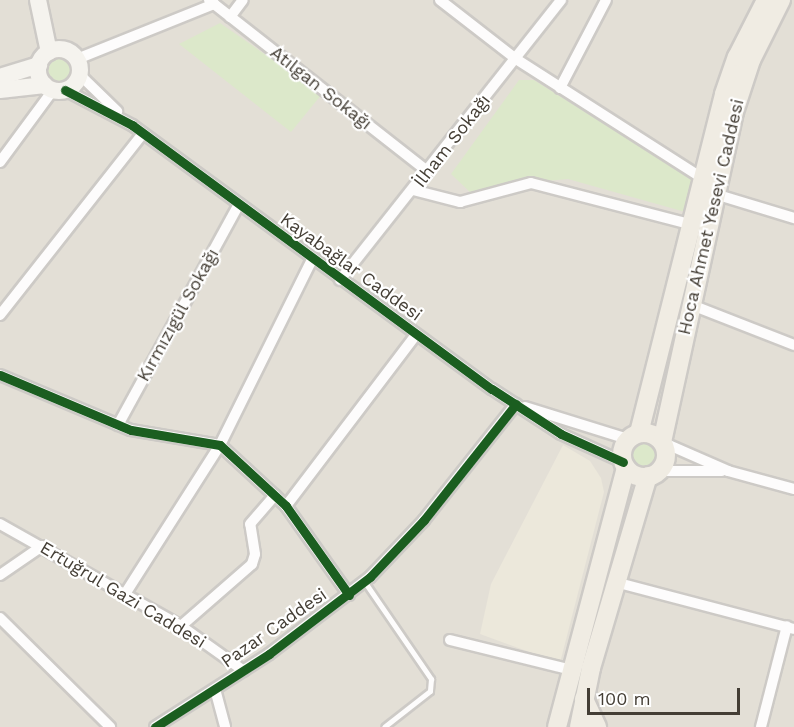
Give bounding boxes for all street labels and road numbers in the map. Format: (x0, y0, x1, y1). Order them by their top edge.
street label: Atılgan Sokağı (266, 42, 376, 134)
street label: İlham Sokağı (409, 90, 495, 192)
street label: Hoca Ahmet Yesevi Caddesi (673, 96, 749, 338)
street label: Kayabağlar Caddesi (276, 208, 426, 326)
street label: Kırmızıgül Sokağı (132, 244, 224, 386)
street label: Ertuğrul Gazi Caddesi (36, 537, 210, 653)
street label: Pazar Caddesi (217, 584, 331, 672)

